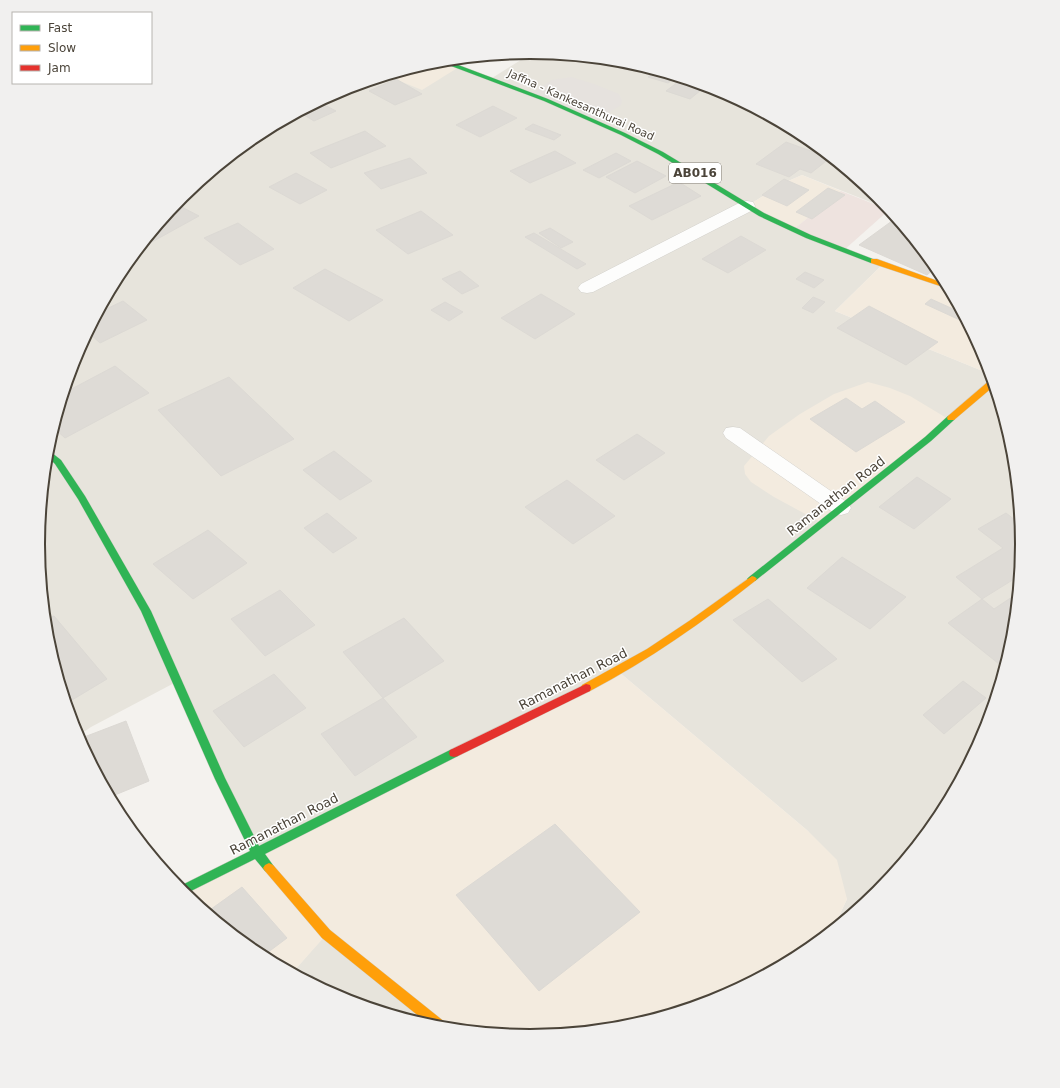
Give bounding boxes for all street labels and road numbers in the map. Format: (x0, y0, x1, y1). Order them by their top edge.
street label: Jaffna - Kankesanthurai Road (505, 66, 656, 143)
road number: AB016 (669, 163, 721, 183)
street label: Ramanathan Road (784, 453, 888, 539)
street label: Ramanathan Road (516, 645, 630, 713)
street label: Ramanathan Road (227, 790, 341, 858)

